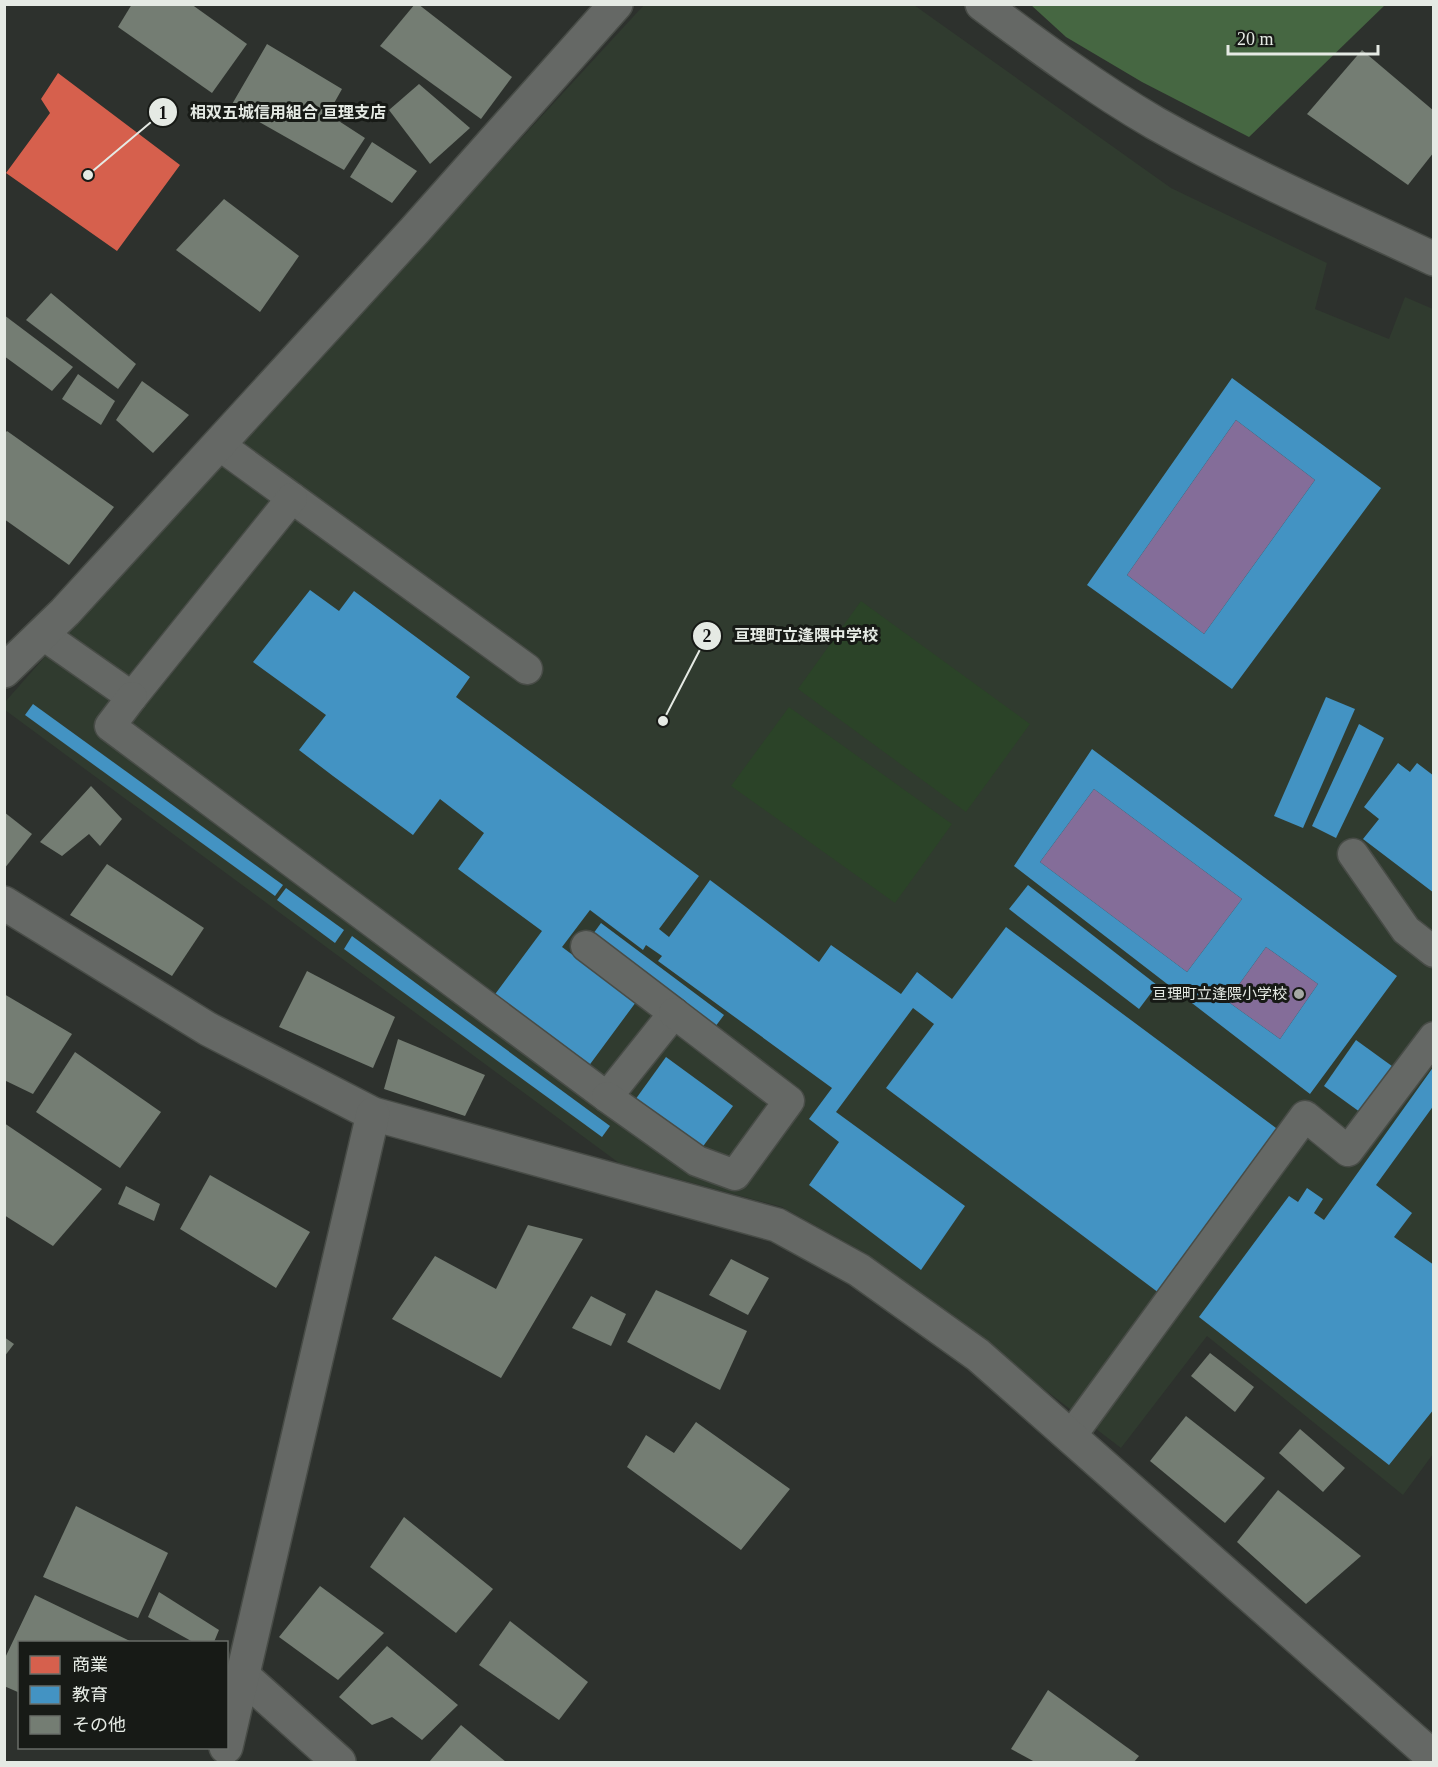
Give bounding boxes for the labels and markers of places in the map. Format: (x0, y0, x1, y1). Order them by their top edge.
callout: 相双五城信用組合 亘理支店 (148, 95, 398, 129)
callout: 亘理町立逢隈中学校 (692, 619, 890, 653)
place label: 亘理町立逢隈小学校 (1152, 986, 1287, 1002)
marker: 亘理町立逢隈小学校 (1292, 987, 1306, 1001)

